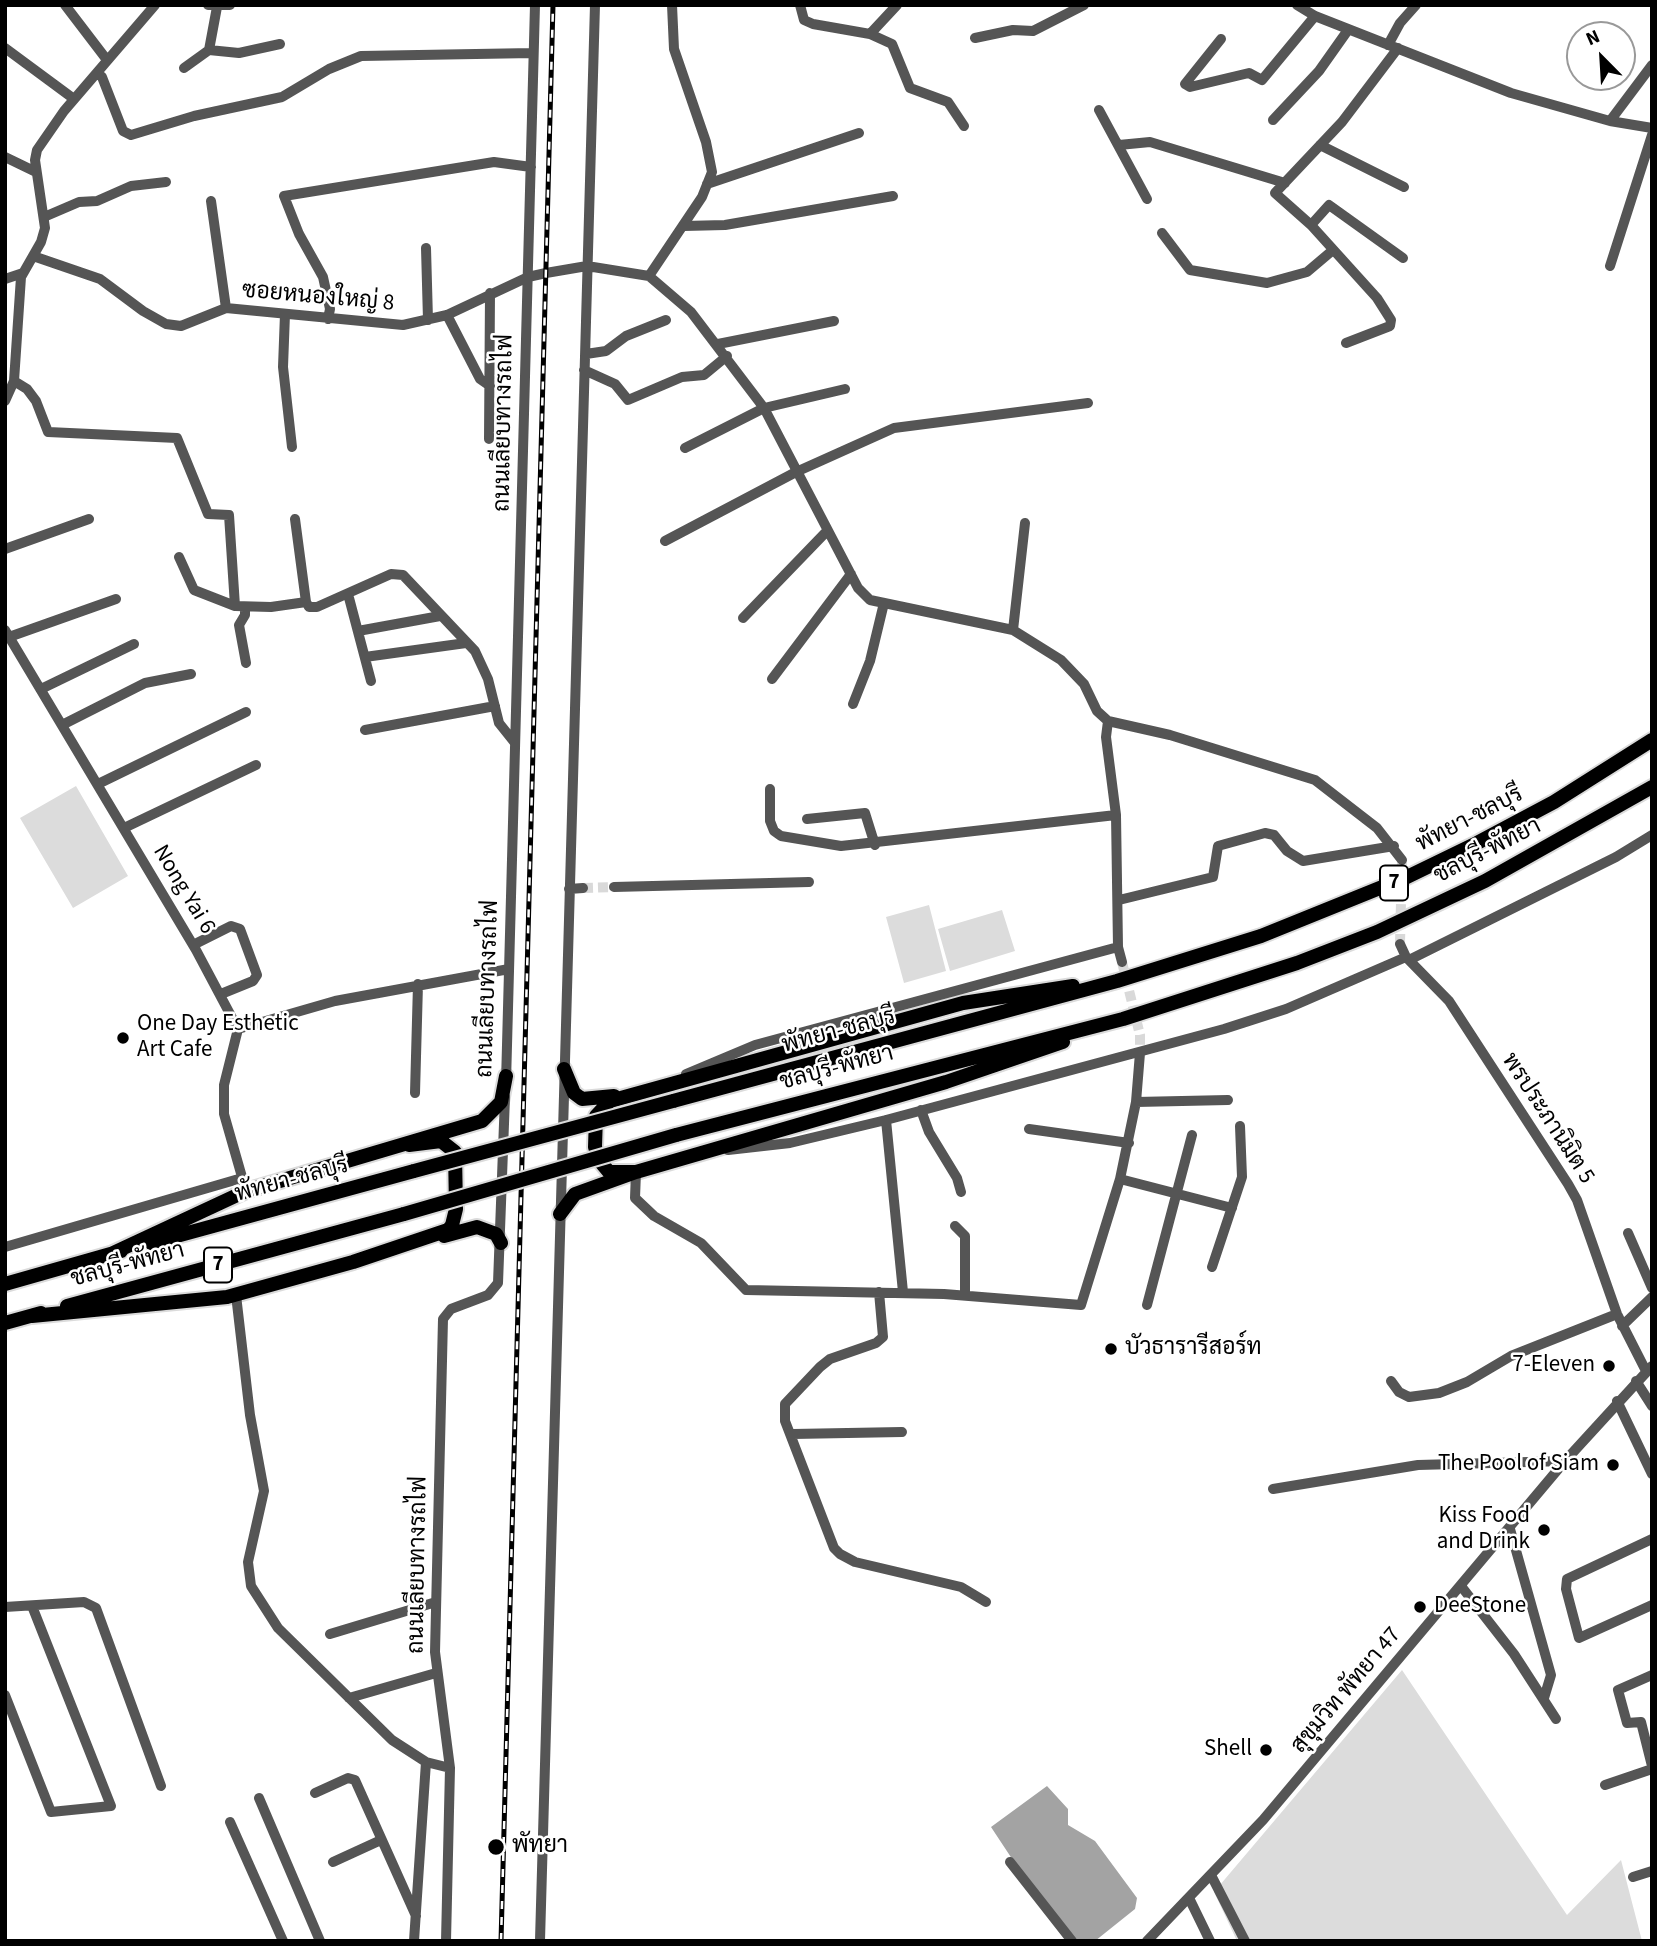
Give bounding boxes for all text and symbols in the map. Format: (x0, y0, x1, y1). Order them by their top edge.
north arrow (1566, 21, 1636, 91)
text: N (1582, 23, 1604, 53)
street label: ซอยหนองใหญ่ 8 (241, 278, 395, 318)
street label: ถนนเลียบทางรถไฟ (490, 334, 520, 512)
street label: พัทยา-ชลบุรี (1412, 781, 1528, 859)
street label: ชลบุรี-พัทยา (1430, 813, 1546, 891)
street label: Nong Yai 6 (146, 841, 220, 939)
road number: 7 (1380, 866, 1408, 900)
street label: ถนนเลียบทางรถไฟ (472, 900, 506, 1078)
street label: พัทยา-ชลบุรี (779, 1004, 899, 1060)
place label: One Day Esthetic Art Cafe (137, 1011, 299, 1065)
marker: One Day Esthetic Art Cafe (115, 1030, 131, 1046)
street label: ชลบุรี-พัทยา (777, 1041, 897, 1097)
street label: พรประภานิมิต 5 (1495, 1048, 1599, 1190)
street label: พัทยา-ชลบุรี (232, 1153, 352, 1209)
street label: ชลบุรี-พัทยา (68, 1238, 188, 1294)
road number: 7 (204, 1248, 232, 1282)
place label: บัวธารารีสอร์ท (1125, 1335, 1262, 1363)
marker: บัวธารารีสอร์ท (1103, 1341, 1119, 1357)
place label: 7-Eleven (1512, 1352, 1595, 1380)
marker: 7-Eleven (1601, 1358, 1617, 1374)
place label: The Pool of Siam (1438, 1451, 1599, 1479)
marker: The Pool of Siam (1605, 1457, 1621, 1473)
street label: ถนนเลียบทางรถไฟ (404, 1476, 434, 1654)
place label: Kiss Food and Drink (1437, 1503, 1530, 1557)
marker: Kiss Food and Drink (1536, 1522, 1552, 1538)
place label: DeeStone (1434, 1593, 1526, 1621)
marker: DeeStone (1412, 1599, 1428, 1615)
street label: สุขุมวิท พัทยา 47 (1286, 1622, 1408, 1760)
place label: Shell (1204, 1736, 1252, 1764)
marker: Shell (1258, 1742, 1274, 1758)
place label: พัทยา (512, 1833, 568, 1861)
marker: พัทยา (486, 1837, 506, 1857)

